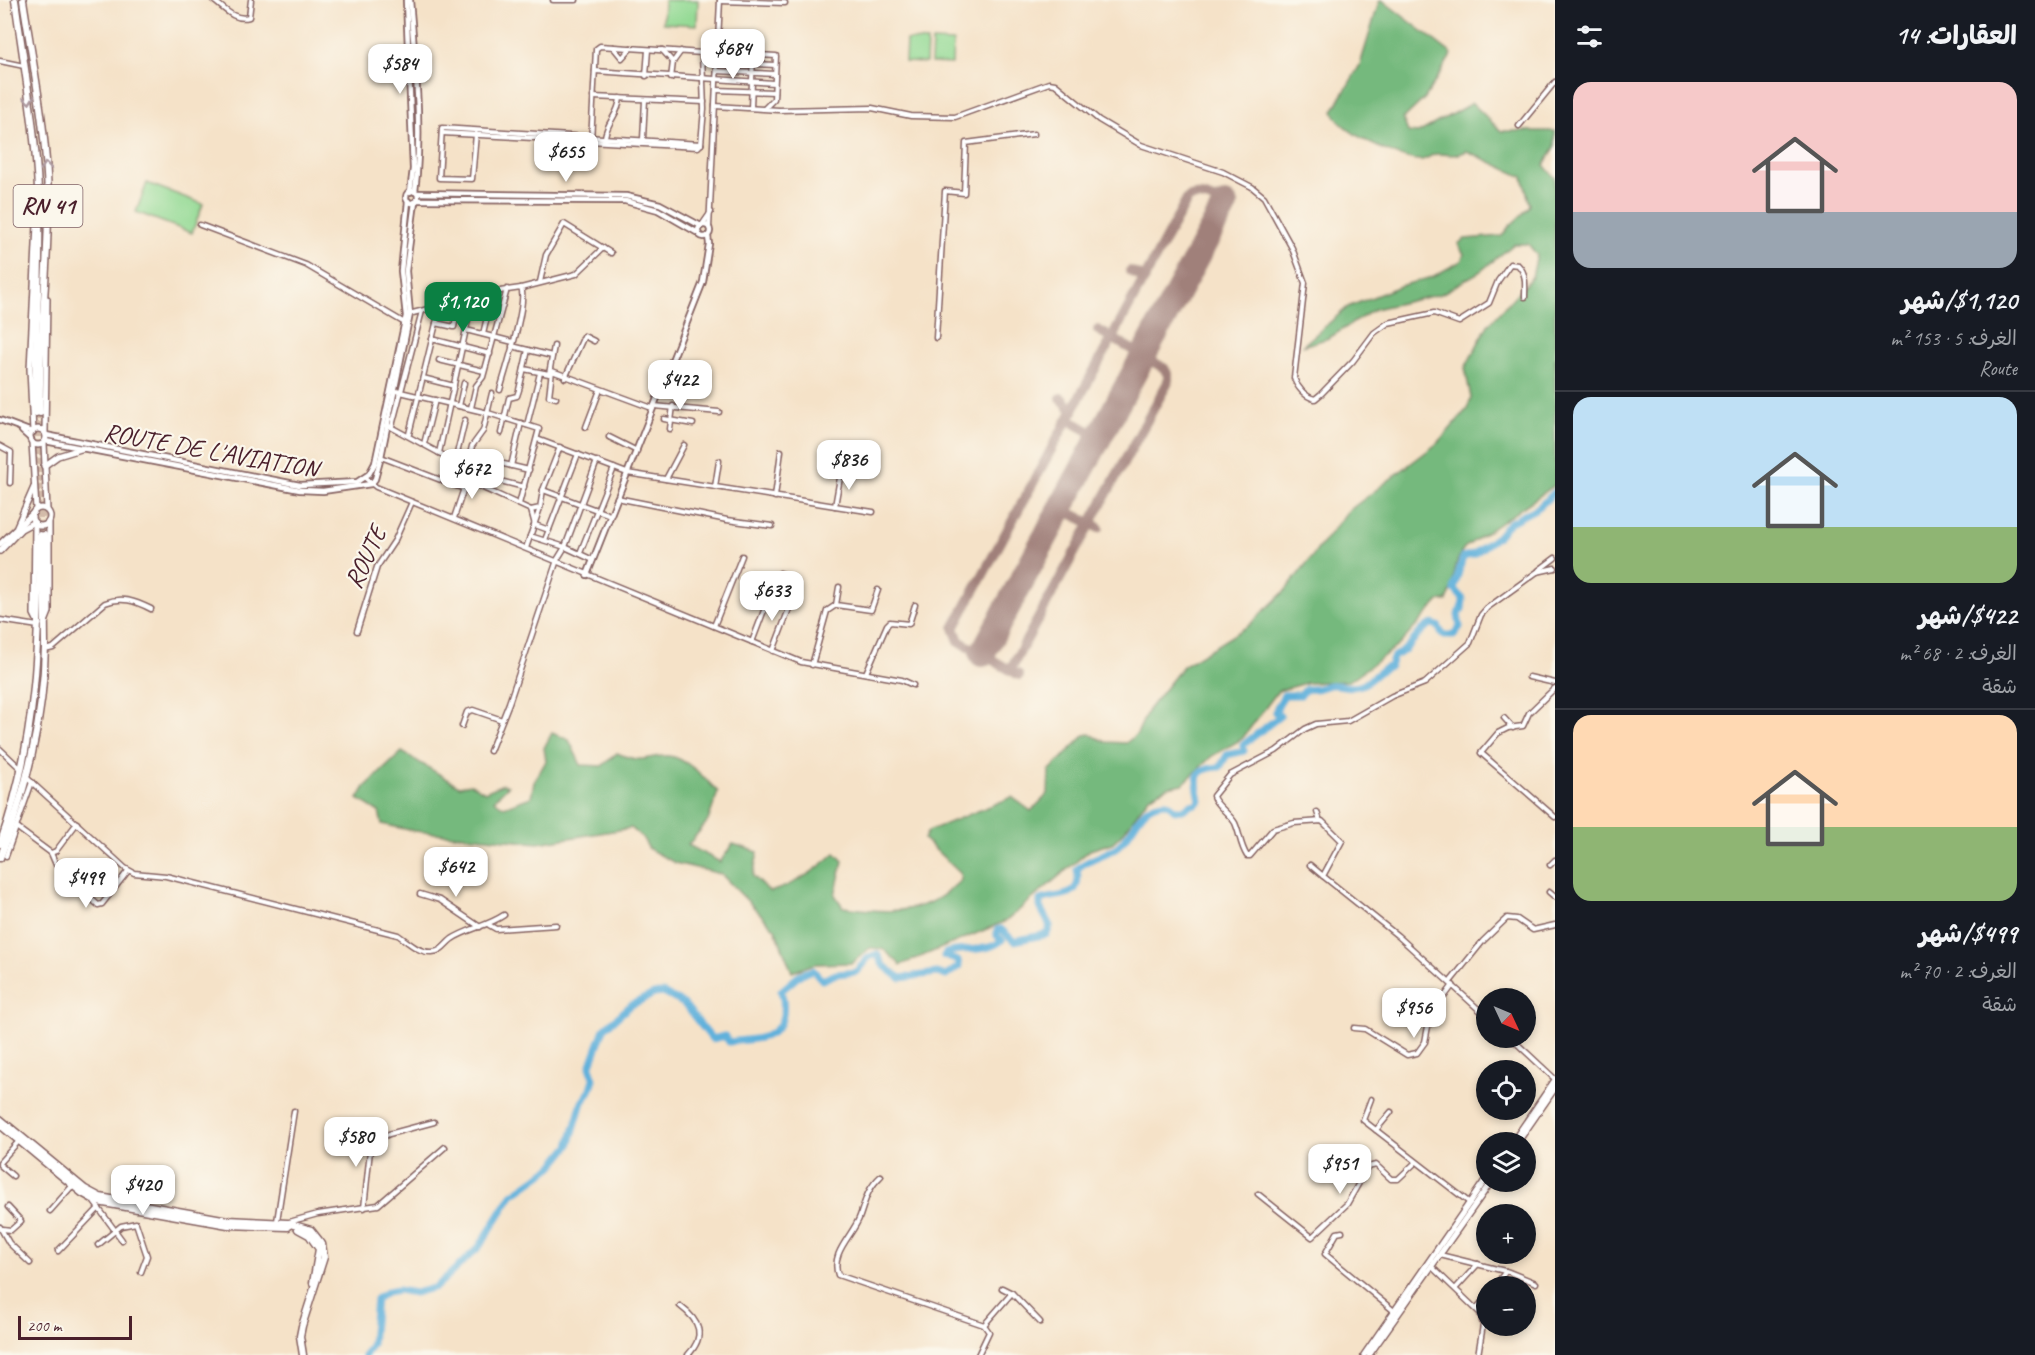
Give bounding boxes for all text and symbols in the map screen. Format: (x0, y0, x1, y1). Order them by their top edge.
text: العقارات: 14 (1895, 19, 2017, 52)
icon: filters (1573, 20, 1606, 53)
pin: $684 (697, 29, 769, 80)
text: $684 (715, 36, 751, 61)
pin: $584 (364, 44, 436, 95)
text: $584 (382, 51, 418, 76)
one-way arrow (22, 95, 34, 104)
icon: home (1741, 121, 1849, 229)
pin: $655 (530, 132, 602, 183)
text: $655 (548, 139, 584, 164)
one-way arrow (40, 161, 53, 170)
road number: RN 41 (14, 185, 82, 227)
pin: $1,120 (414, 282, 512, 333)
text: $1,120/شهر (1902, 284, 2017, 317)
text: $1,120 (439, 289, 487, 314)
text: الغرف: 5 · 153 m² (1890, 326, 2017, 351)
text: Route (1979, 356, 2017, 381)
pin: $422 (644, 360, 716, 411)
text: $422 (662, 367, 698, 392)
street label: ROUTE DE L'AVIATION (101, 415, 325, 486)
icon: home (1741, 436, 1849, 544)
pin: $836 (813, 440, 885, 491)
text: $836 (831, 447, 867, 472)
pin: $672 (436, 449, 508, 500)
text: $672 (454, 456, 490, 481)
street label: ROUTE (337, 517, 396, 594)
pin: $633 (736, 571, 808, 622)
text: $633 (754, 578, 790, 603)
text: $422/شهر (1918, 599, 2017, 632)
text: الغرف: 2 · 68 m² (1899, 641, 2017, 666)
text: شقة (1982, 674, 2017, 699)
icon: home (1741, 754, 1849, 862)
pin: $642 (420, 847, 492, 898)
text: $642 (438, 854, 474, 879)
pin: $499 (50, 858, 122, 909)
text: $499 (68, 865, 104, 890)
text: $499/شهر (1919, 917, 2017, 950)
text: الغرف: 2 · 70 m² (1899, 959, 2017, 984)
pin: $956 (1378, 988, 1450, 1039)
north arrow (1476, 988, 1536, 1048)
map controls (1476, 988, 1536, 1336)
text: شقة (1982, 992, 2017, 1017)
text: $956 (1396, 995, 1432, 1020)
button: locate (1476, 1060, 1536, 1120)
pin: $580 (320, 1117, 392, 1168)
text: $580 (338, 1124, 374, 1149)
button: layers (1476, 1132, 1536, 1192)
pin: $951 (1304, 1144, 1376, 1195)
text: $951 (1322, 1151, 1358, 1176)
pin: $420 (107, 1165, 179, 1216)
text: $420 (125, 1172, 161, 1197)
button: + (1476, 1204, 1536, 1264)
button: − (1476, 1276, 1536, 1336)
scale bar (18, 1313, 132, 1340)
text: 200 m (27, 1316, 61, 1336)

